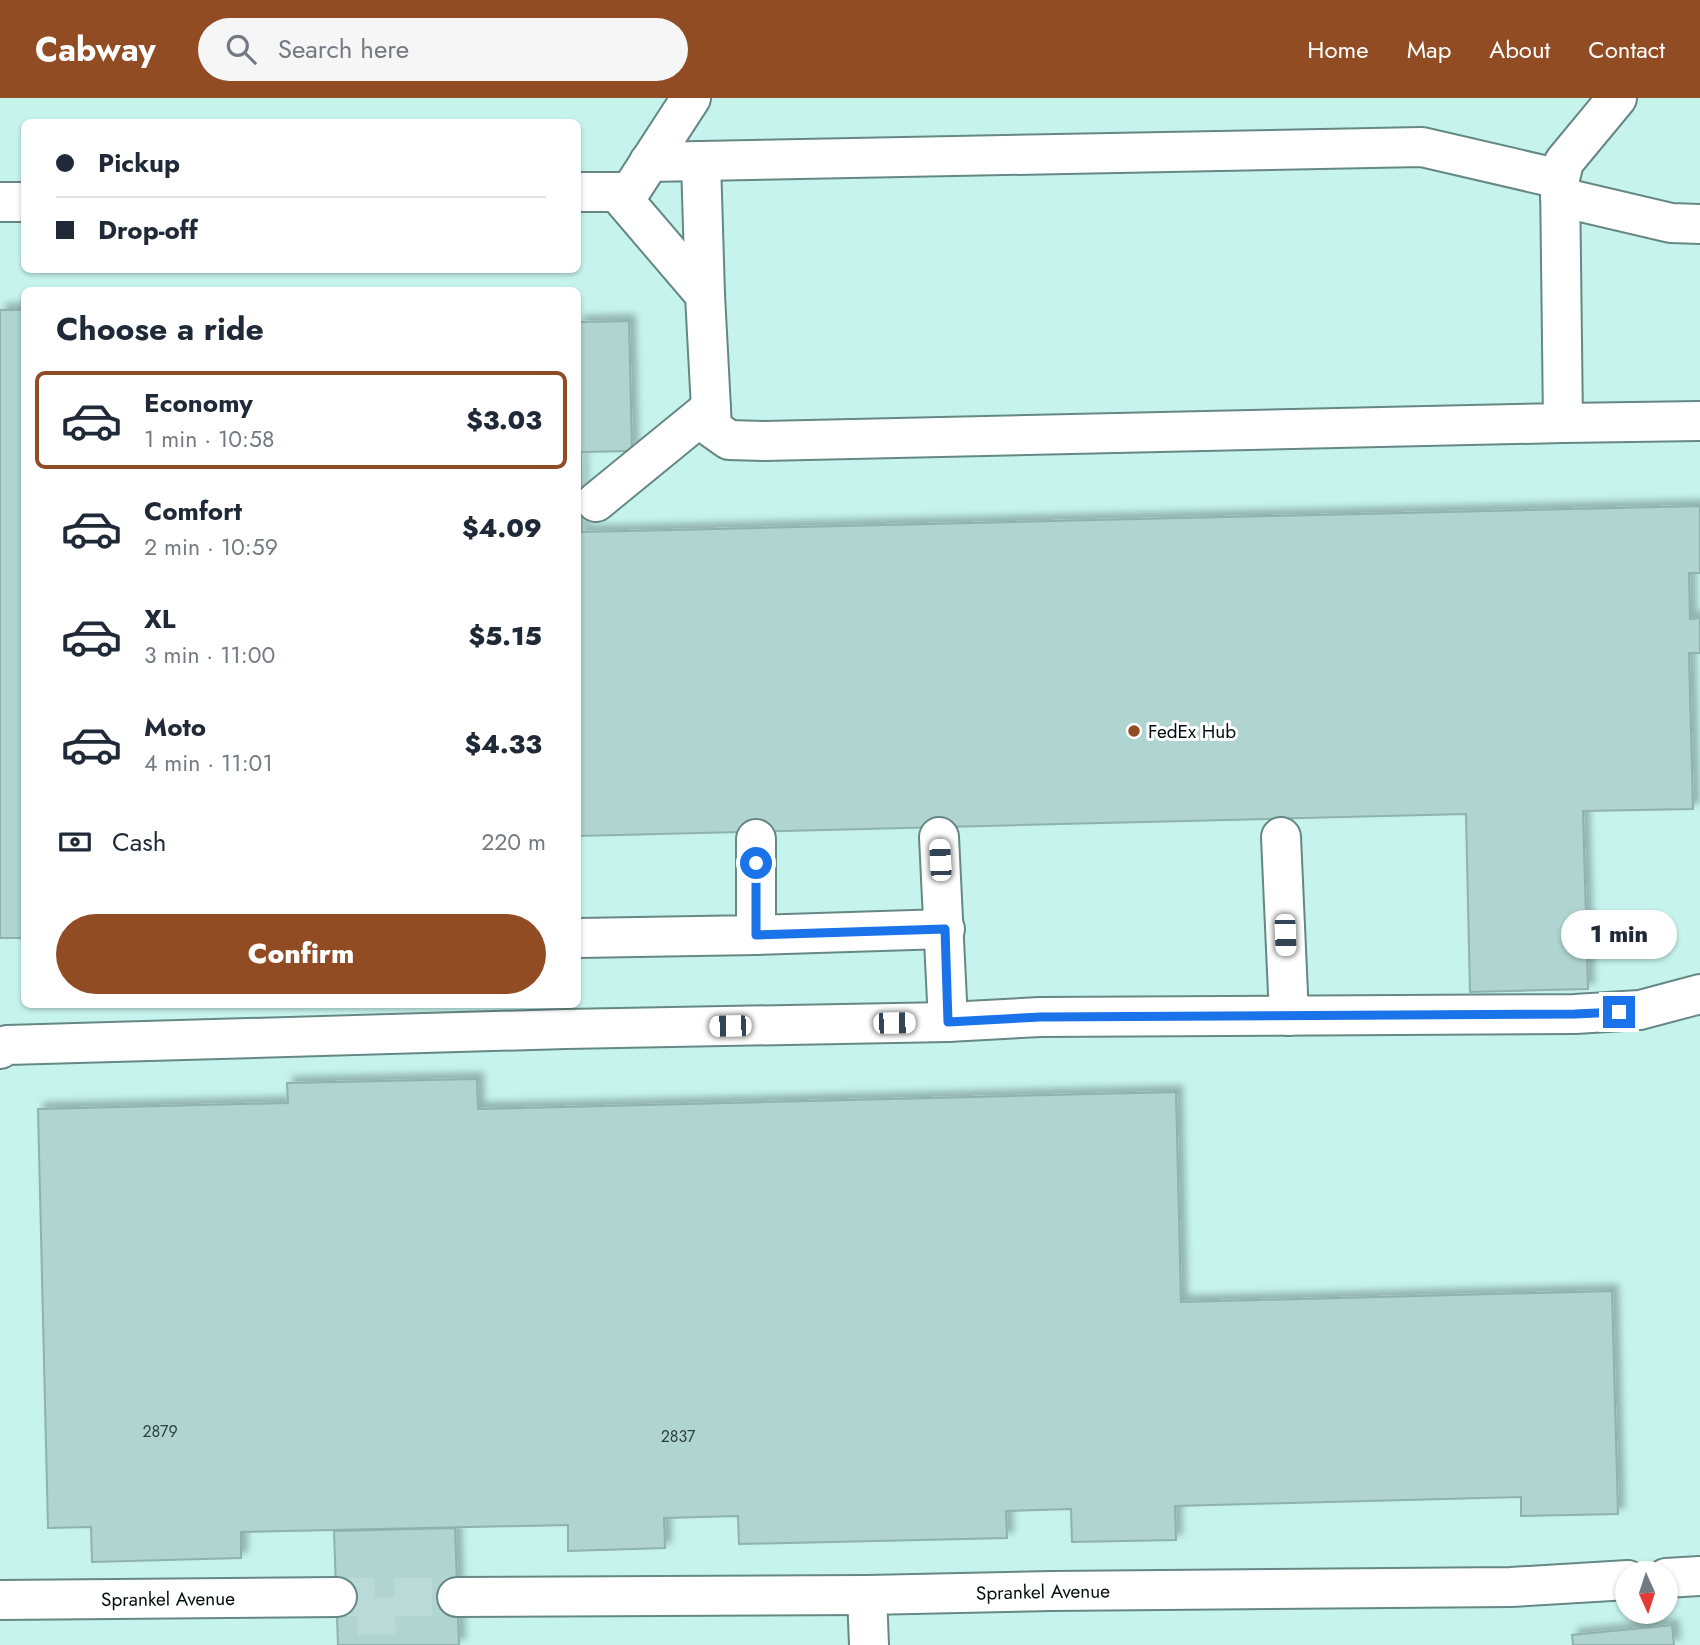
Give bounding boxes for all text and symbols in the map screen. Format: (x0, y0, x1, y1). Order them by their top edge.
search box (198, 18, 688, 81)
text: Cabway (35, 26, 156, 73)
icon: search (222, 30, 260, 68)
text: Search here (278, 30, 409, 68)
text: Home (1307, 32, 1369, 67)
text: Map (1407, 32, 1451, 67)
text: About (1489, 32, 1550, 67)
text: Contact (1588, 32, 1665, 67)
text: Pickup (98, 144, 180, 182)
text: Drop-off (98, 211, 198, 249)
text: Choose a ride (56, 306, 264, 352)
text: Economy (144, 384, 253, 422)
icon: car (60, 389, 123, 452)
text: $3.03 (466, 401, 542, 439)
text: 1 min · 10:58 (144, 422, 275, 456)
text: Comfort (144, 492, 242, 530)
icon: car (60, 497, 123, 560)
text: $4.09 (462, 509, 542, 547)
text: 2 min · 10:59 (144, 530, 278, 564)
text: XL (144, 600, 176, 638)
icon: car (60, 605, 123, 668)
text: $5.15 (468, 617, 542, 655)
text: 3 min · 11:00 (144, 638, 275, 672)
text: Moto (144, 708, 206, 746)
icon: car (60, 713, 123, 776)
place label: FedEx Hub (1148, 718, 1236, 745)
marker: FedEx Hub (1126, 723, 1142, 739)
text: $4.33 (464, 725, 542, 763)
text: 4 min · 11:01 (144, 746, 273, 780)
icon: cash (56, 823, 94, 861)
text: Cash (112, 823, 166, 861)
text: 220 m (481, 825, 546, 859)
car (929, 838, 952, 882)
route start (740, 847, 772, 879)
callout: 1 min (1561, 911, 1677, 960)
button: Confirm (56, 914, 546, 994)
car (1274, 914, 1297, 956)
text: 1 min (1590, 917, 1648, 951)
route end (1603, 996, 1635, 1028)
car (873, 1012, 916, 1034)
car (709, 1015, 752, 1037)
house number: 2879 (142, 1420, 178, 1443)
house number: 2837 (661, 1425, 696, 1448)
north arrow (1615, 1561, 1678, 1624)
map controls (1615, 1561, 1678, 1624)
street label: Sprankel Avenue (976, 1577, 1110, 1607)
street label: Sprankel Avenue (101, 1585, 235, 1613)

